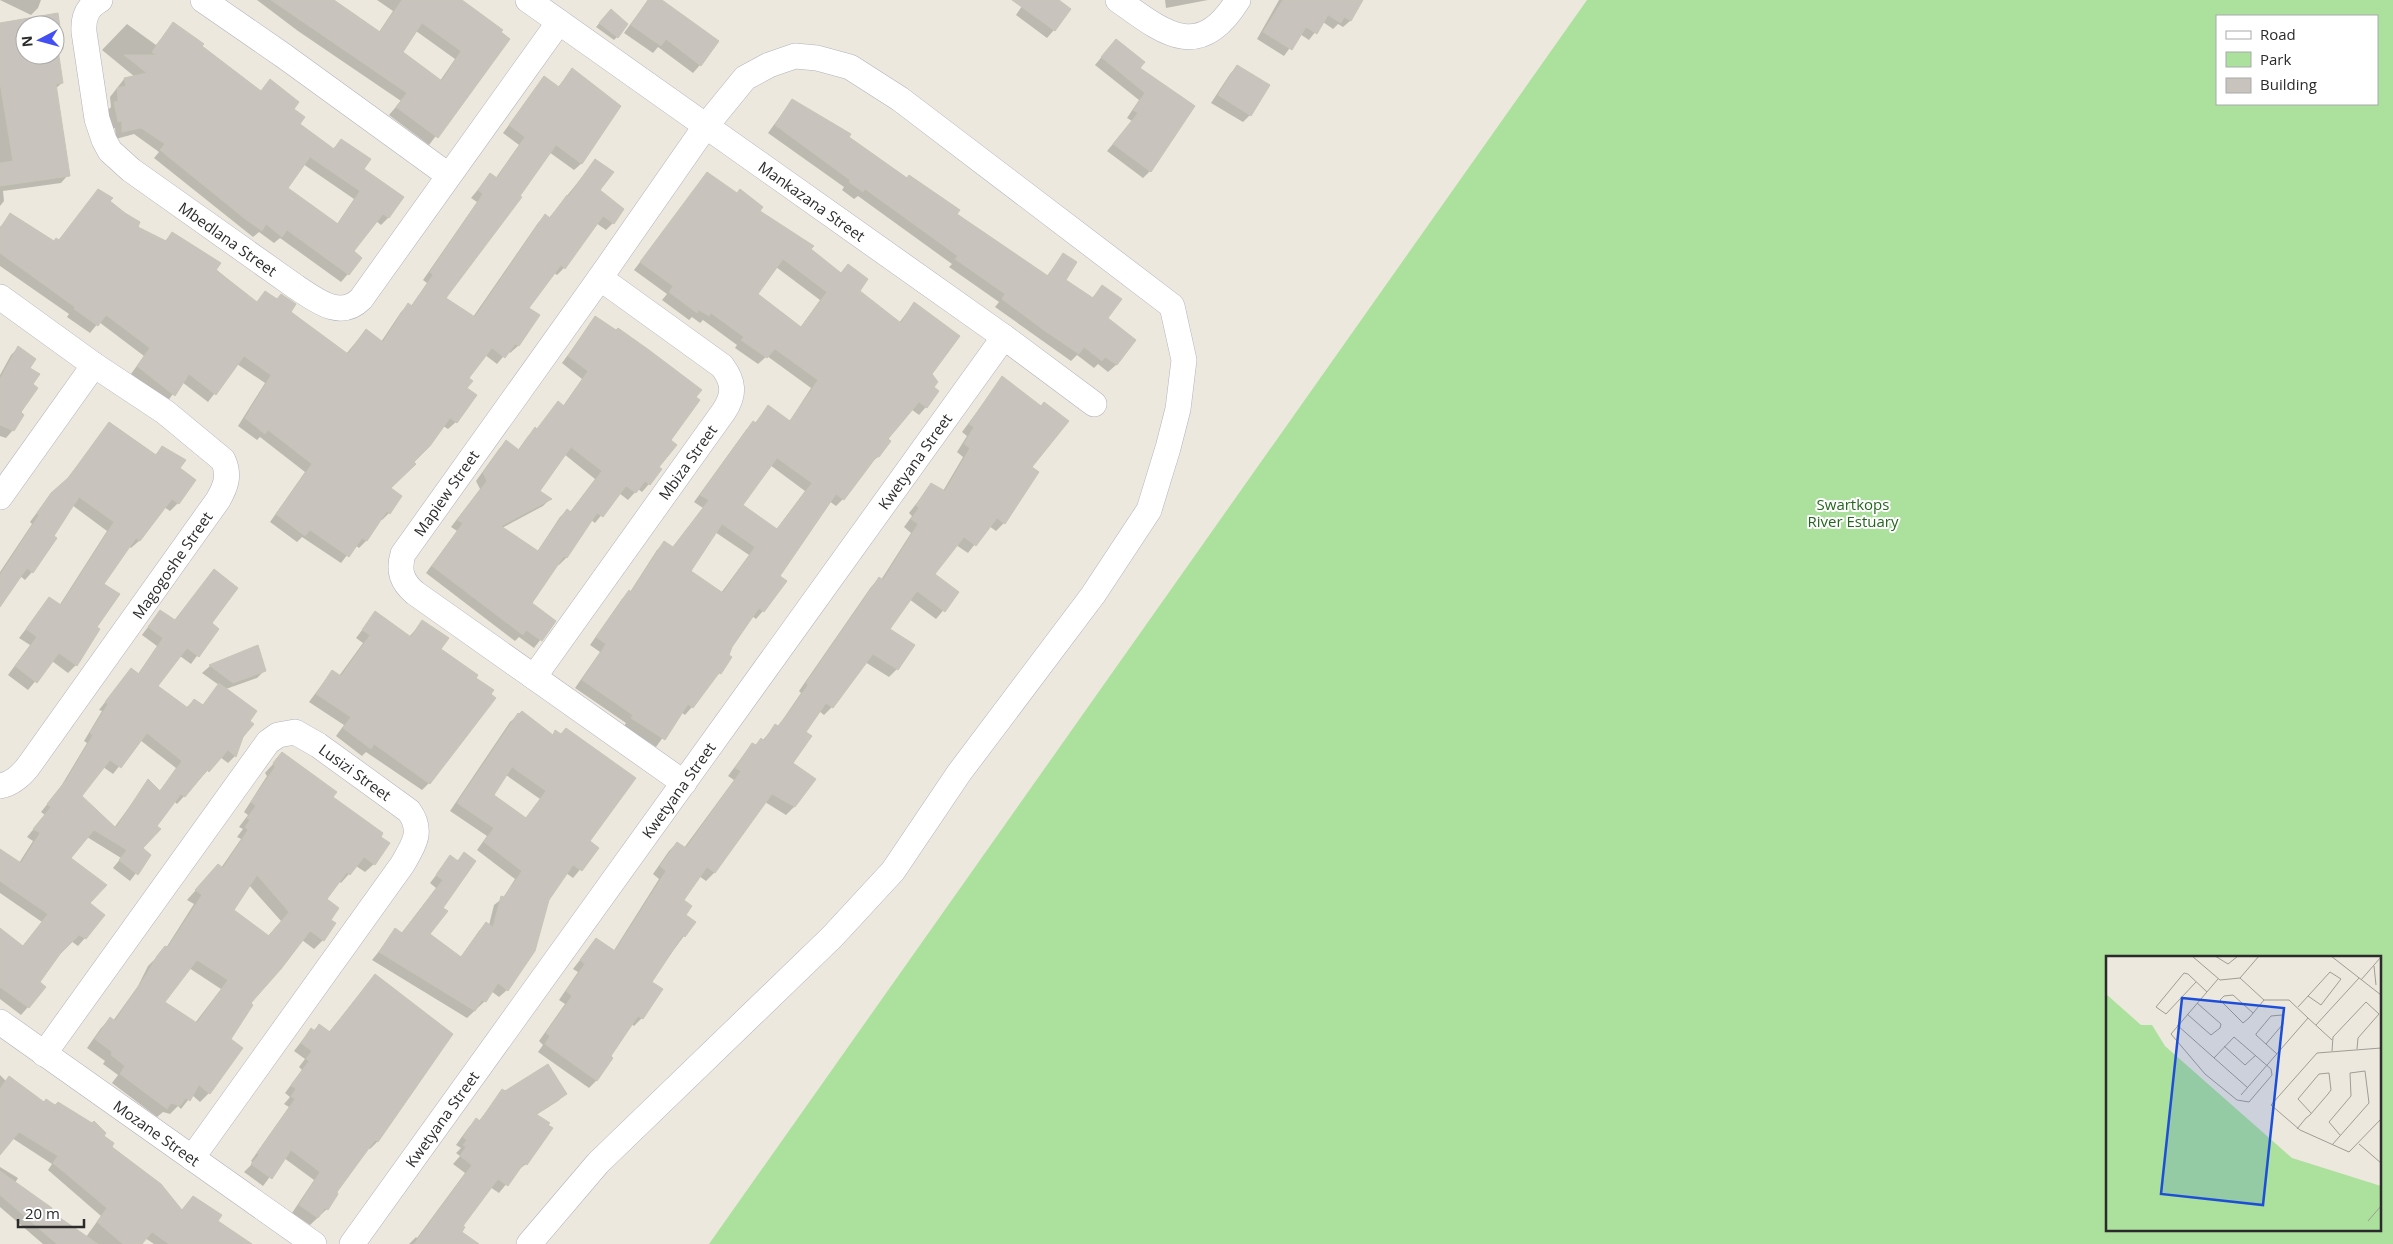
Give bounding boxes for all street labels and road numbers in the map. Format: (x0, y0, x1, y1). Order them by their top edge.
street label: Mankazana Street (755, 156, 869, 246)
street label: Mbedlana Street (175, 197, 281, 280)
street label: Kwetyana Street (873, 409, 956, 513)
street label: Mbiza Street (654, 421, 721, 504)
street label: Mapiew Street (409, 446, 483, 540)
street label: Magogoshe Street (127, 507, 217, 623)
street label: Kwetyana Street (637, 738, 720, 842)
street label: Lusizi Street (315, 739, 395, 805)
street label: Kwetyana Street (401, 1067, 483, 1171)
street label: Mozane Street (110, 1095, 204, 1170)

